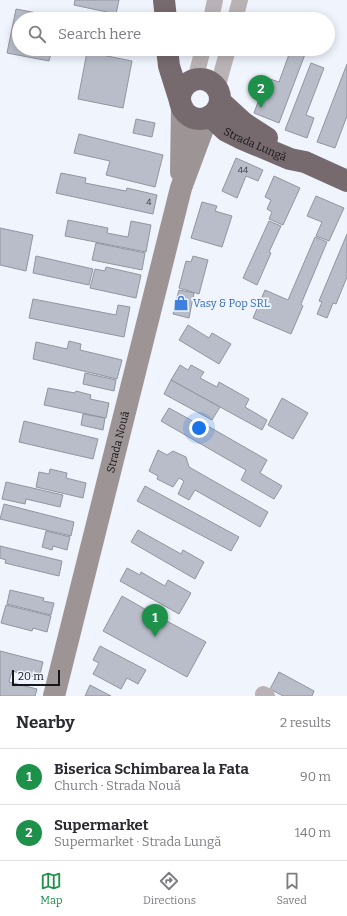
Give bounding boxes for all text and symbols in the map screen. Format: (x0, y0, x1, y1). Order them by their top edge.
search box (12, 12, 335, 56)
icon: search (26, 23, 48, 45)
text: Search here (58, 25, 141, 43)
pin: 2 (248, 75, 274, 108)
street label: Strada Lungă (222, 124, 289, 163)
house number: 44 (238, 165, 249, 175)
house number: 4 (146, 197, 152, 207)
shop icon: Vasy & Pop SRL (172, 294, 190, 312)
place label: Vasy & Pop SRL (193, 297, 270, 310)
street label: Strada Nouă (104, 410, 132, 474)
your location (189, 418, 209, 438)
pin: 1 (142, 604, 168, 637)
scale bar (12, 668, 60, 687)
text: 20 m (18, 670, 44, 683)
text: Nearby (16, 712, 75, 733)
text: 2 results (280, 715, 331, 730)
text: Biserica Schimbarea la Fata (54, 760, 249, 778)
text: 1 (26, 769, 32, 784)
text: 90 m (300, 769, 331, 784)
text: Church · Strada Nouă (54, 778, 181, 793)
text: Supermarket (54, 816, 149, 834)
text: 2 (25, 825, 33, 840)
text: 140 m (295, 825, 331, 840)
text: Supermarket · Strada Lungă (54, 834, 221, 849)
tab: Map (40, 870, 62, 907)
tab: Directions (143, 870, 196, 907)
tab: Saved (276, 870, 307, 907)

